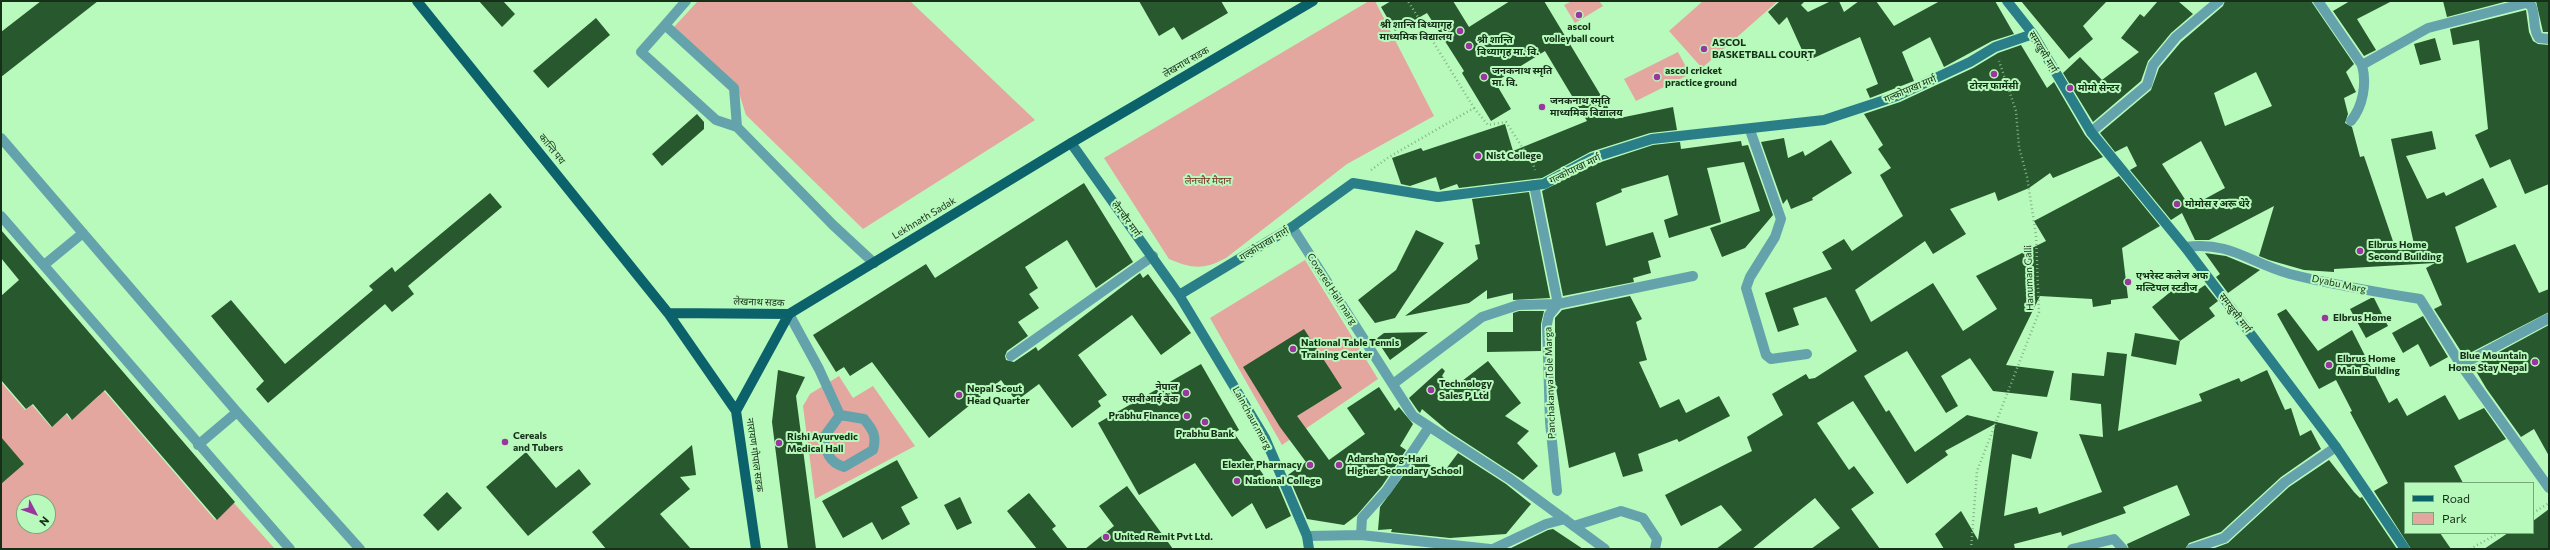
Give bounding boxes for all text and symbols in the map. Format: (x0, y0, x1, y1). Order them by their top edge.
marker: ascol volleyball court (1574, 10, 1584, 20)
place label: श्री शान्ति बिध्यागृह माध्यमिक विद्यालय (1380, 19, 1452, 42)
place label: ascol volleyball court (1544, 21, 1614, 44)
marker: श्री शान्ति बिध्यागृह माध्यमिक विद्यालय (1455, 26, 1465, 36)
street label: समखुसी मार्ग (2026, 29, 2060, 75)
place label: श्री शान्ति बिध्यागृह मा. वि. (1477, 34, 1539, 58)
place label: ASCOL BASKETBALL COURT (1712, 37, 1814, 60)
marker: श्री शान्ति बिध्यागृह मा. वि. (1464, 41, 1474, 51)
street label: लेखनाथ सडक (1161, 44, 1211, 80)
marker: ASCOL BASKETBALL COURT (1699, 44, 1709, 54)
place label: जनकनाथ स्मृति मा. वि. (1492, 65, 1552, 88)
place label: ascol cricket practice ground (1665, 65, 1737, 88)
marker: टोरन फार्मेसी (1989, 69, 1999, 79)
marker: जनकनाथ स्मृति मा. वि. (1479, 72, 1489, 82)
marker: ascol cricket practice ground (1652, 72, 1662, 82)
street label: गल्कोपाखा मार्ग (1882, 73, 1938, 105)
place label: टोरन फार्मेसी (1970, 80, 2018, 92)
place label: मोमो सेन्टर (2078, 82, 2119, 94)
marker: मोमो सेन्टर (2065, 83, 2075, 93)
place label: जनकनाथ स्मृति माध्यमिक बिद्यालय (1550, 95, 1623, 118)
marker: जनकनाथ स्मृति माध्यमिक बिद्यालय (1537, 102, 1547, 112)
street label: कान्ति पथ (536, 131, 568, 167)
place label: Nist College (1486, 150, 1541, 162)
marker: Nist College (1473, 151, 1483, 161)
street label: गल्कोपाखा मार्ग (1547, 151, 1603, 187)
park label: लैनचौर मैदान (1185, 175, 1231, 187)
street label: Lekhnath Sadak (890, 194, 958, 242)
place label: मोमोस र अरू धेरै (2185, 198, 2250, 210)
street label: लैनचौर मार्ग (1109, 199, 1143, 239)
marker: मोमोस र अरू धेरै (2172, 199, 2182, 209)
street label: गल्कोपाखा मार्ग (1237, 225, 1291, 263)
place label: Elbrus Home Second Building (2368, 239, 2441, 262)
street label: Hanuman Galli (2022, 245, 2036, 311)
marker: Elbrus Home Second Building (2355, 246, 2365, 256)
street label: Covered Hall marg (1304, 251, 1360, 327)
place label: एभरेस्ट कलेज अफ मल्टिपल स्टडीज (2136, 270, 2208, 294)
street label: Dyabu Marg (2311, 272, 2367, 296)
marker: एभरेस्ट कलेज अफ मल्टिपल स्टडीज (2123, 277, 2133, 287)
street label: समखुसी मार्ग (2216, 291, 2254, 335)
street label: लेखनाथ सडक (733, 295, 785, 309)
place label: Elbrus Home (2333, 312, 2391, 324)
marker: Elbrus Home (2320, 313, 2330, 323)
street label: Panchakanya Tole Marga (1542, 327, 1558, 439)
place label: National Table Tennis Training Center (1301, 337, 1399, 360)
marker: National Table Tennis Training Center (1288, 344, 1298, 354)
place label: Blue Mountain Home Stay Nepal (2448, 350, 2527, 374)
place label: Elbrus Home Main Building (2337, 353, 2400, 376)
marker: Blue Mountain Home Stay Nepal (2530, 357, 2540, 367)
marker: Elbrus Home Main Building (2324, 360, 2334, 370)
place label: Technology Sales P Ltd (1439, 378, 1492, 402)
place label: नेपाल एसबीआई बैंक (1122, 381, 1178, 404)
place label: Nepal Scout Head Quarter (967, 383, 1030, 406)
street label: Lainchaur marg (1230, 384, 1274, 452)
marker: Technology Sales P Ltd (1426, 385, 1436, 395)
marker: नेपाल एसबीआई बैंक (1181, 388, 1191, 398)
marker: Nepal Scout Head Quarter (954, 390, 964, 400)
place label: Prabhu Finance (1108, 410, 1179, 422)
marker: Prabhu Finance (1182, 411, 1192, 421)
street label: नारायण गोपाल सडक (744, 417, 766, 493)
marker: Prabhu Bank (1200, 417, 1210, 427)
place label: Prabhu Bank (1176, 428, 1234, 440)
place label: Cereals and Tubers (513, 430, 563, 454)
place label: Rishi Ayurvedic Medical Hall (787, 431, 858, 454)
marker: Cereals and Tubers (500, 437, 510, 447)
marker: Rishi Ayurvedic Medical Hall (774, 438, 784, 448)
place label: Adarsha Yog-Hari Higher Secondary School (1347, 453, 1462, 476)
place label: Elexier Pharmacy (1222, 459, 1302, 471)
marker: Elexier Pharmacy (1305, 460, 1315, 470)
marker: Adarsha Yog-Hari Higher Secondary School (1334, 460, 1344, 470)
place label: National College (1245, 475, 1321, 487)
marker: National College (1232, 476, 1242, 486)
legend (2404, 482, 2534, 534)
text: Road (2442, 491, 2470, 505)
north arrow (16, 494, 56, 534)
text: Park (2442, 511, 2467, 525)
text: N (37, 514, 52, 529)
place label: United Remit Pvt Ltd. (1114, 531, 1213, 543)
marker: United Remit Pvt Ltd. (1101, 532, 1111, 542)

